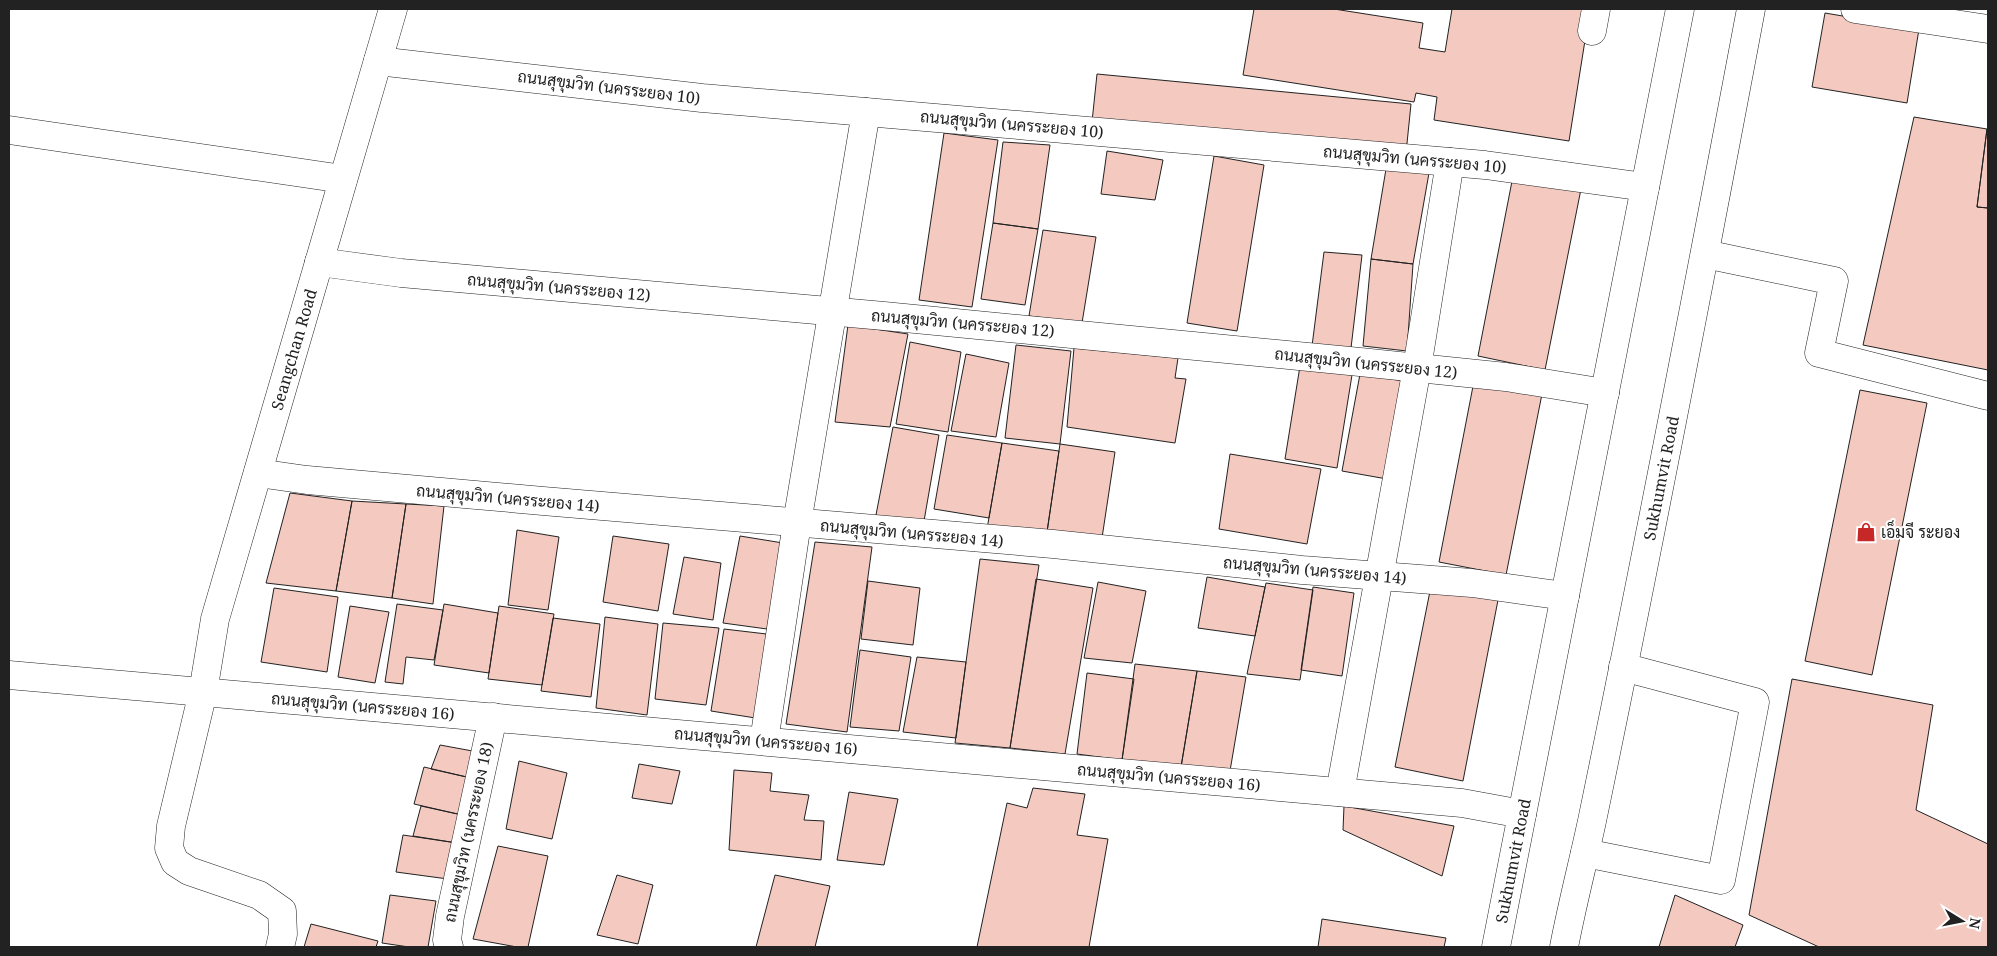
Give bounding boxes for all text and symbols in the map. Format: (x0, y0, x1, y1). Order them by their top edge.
street label: ถนนสุขุมวิท (นครระยอง 10) (516, 65, 702, 110)
street label: ถนนสุขุมวิท (นครระยอง 10) (919, 105, 1105, 144)
street label: ถนนสุขุมวิท (นครระยอง 10) (1322, 140, 1508, 179)
street label: ถนนสุขุมวิท (นครระยอง 12) (466, 268, 652, 307)
street label: Seangchan Road (266, 286, 322, 413)
street label: ถนนสุขุมวิท (นครระยอง 12) (870, 304, 1056, 343)
street label: ถนนสุขุมวิท (นครระยอง 12) (1273, 342, 1459, 385)
street label: Sukhumvit Road (1638, 414, 1684, 542)
street label: ถนนสุขุมวิท (นครระยอง 14) (415, 479, 601, 518)
street label: ถนนสุขุมวิท (นครระยอง 14) (819, 514, 1005, 553)
place label: เอ็มจี ระยอง (1881, 519, 1960, 543)
shop icon: เอ็มจี ระยอง (1855, 521, 1877, 543)
street label: ถนนสุขุมวิท (นครระยอง 14) (1222, 551, 1408, 590)
street label: ถนนสุขุมวิท (นครระยอง 16) (270, 687, 456, 726)
street label: ถนนสุขุมวิท (นครระยอง 16) (673, 722, 859, 761)
street label: ถนนสุขุมวิท (นครระยอง 18) (438, 740, 499, 924)
street label: ถนนสุขุมวิท (นครระยอง 16) (1076, 758, 1262, 797)
street label: Sukhumvit Road (1490, 796, 1536, 925)
north arrow (1937, 896, 1987, 946)
text: N (1965, 916, 1986, 930)

